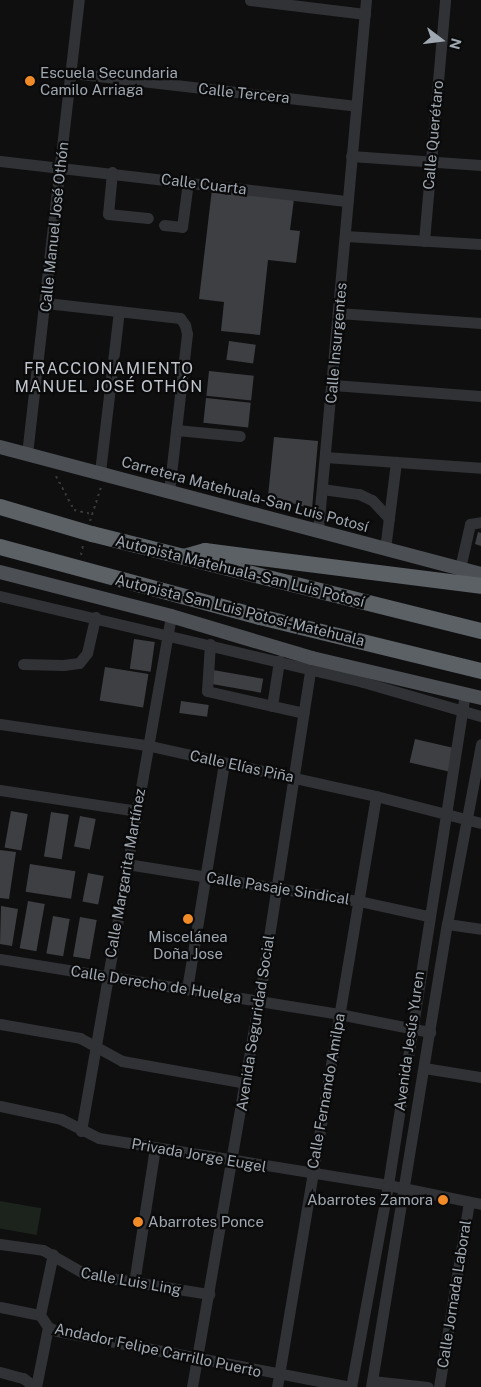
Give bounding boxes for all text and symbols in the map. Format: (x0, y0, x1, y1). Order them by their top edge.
north arrow (416, 15, 466, 65)
text: N (446, 37, 465, 51)
place label: Escuela Secundaria Camilo Arriaga (40, 63, 178, 98)
marker: Escuela Secundaria Camilo Arriaga (24, 75, 36, 87)
street label: Calle Tercera (197, 79, 291, 107)
street label: Calle Querétaro (419, 80, 447, 190)
street label: Calle Manuel José Othón (36, 141, 72, 313)
street label: Calle Cuarta (160, 170, 248, 198)
street label: Calle Insurgentes (322, 282, 350, 404)
district label: FRACCIONAMIENTO MANUEL JOSÉ OTHÓN (13, 359, 205, 397)
street label: Carretera Matehuala-San Luis Potosí (120, 452, 370, 536)
street label: Autopista Matehuala-San Luis Potosí (114, 531, 366, 611)
street label: Autopista San Luis Potosí-Matehuala (113, 570, 367, 650)
street label: Calle Elías Piña (188, 746, 296, 786)
street label: Calle Margarita Martínez (101, 787, 149, 959)
street label: Calle Pasaje Sindical (205, 868, 351, 908)
marker: Miscelánea Doña Jose (182, 913, 194, 925)
place label: Miscelánea Doña Jose (148, 927, 228, 962)
street label: Avenida Seguridad Social (232, 934, 278, 1112)
street label: Calle Derecho de Huelga (69, 962, 243, 1006)
street label: Avenida Jesús Yuren (390, 970, 428, 1112)
street label: Calle Fernando Amilpa (303, 1012, 349, 1170)
street label: Privada Jorge Eugel (130, 1134, 268, 1176)
place label: Abarrotes Zamora (307, 1191, 433, 1209)
marker: Abarrotes Zamora (437, 1194, 449, 1206)
place label: Abarrotes Ponce (148, 1213, 264, 1231)
marker: Abarrotes Ponce (132, 1216, 144, 1228)
street label: Calle Jornada Laboral (433, 1219, 475, 1369)
street label: Calle Luis Ling (79, 1263, 183, 1299)
street label: Andador Felipe Carrillo Puerto (53, 1319, 263, 1381)

